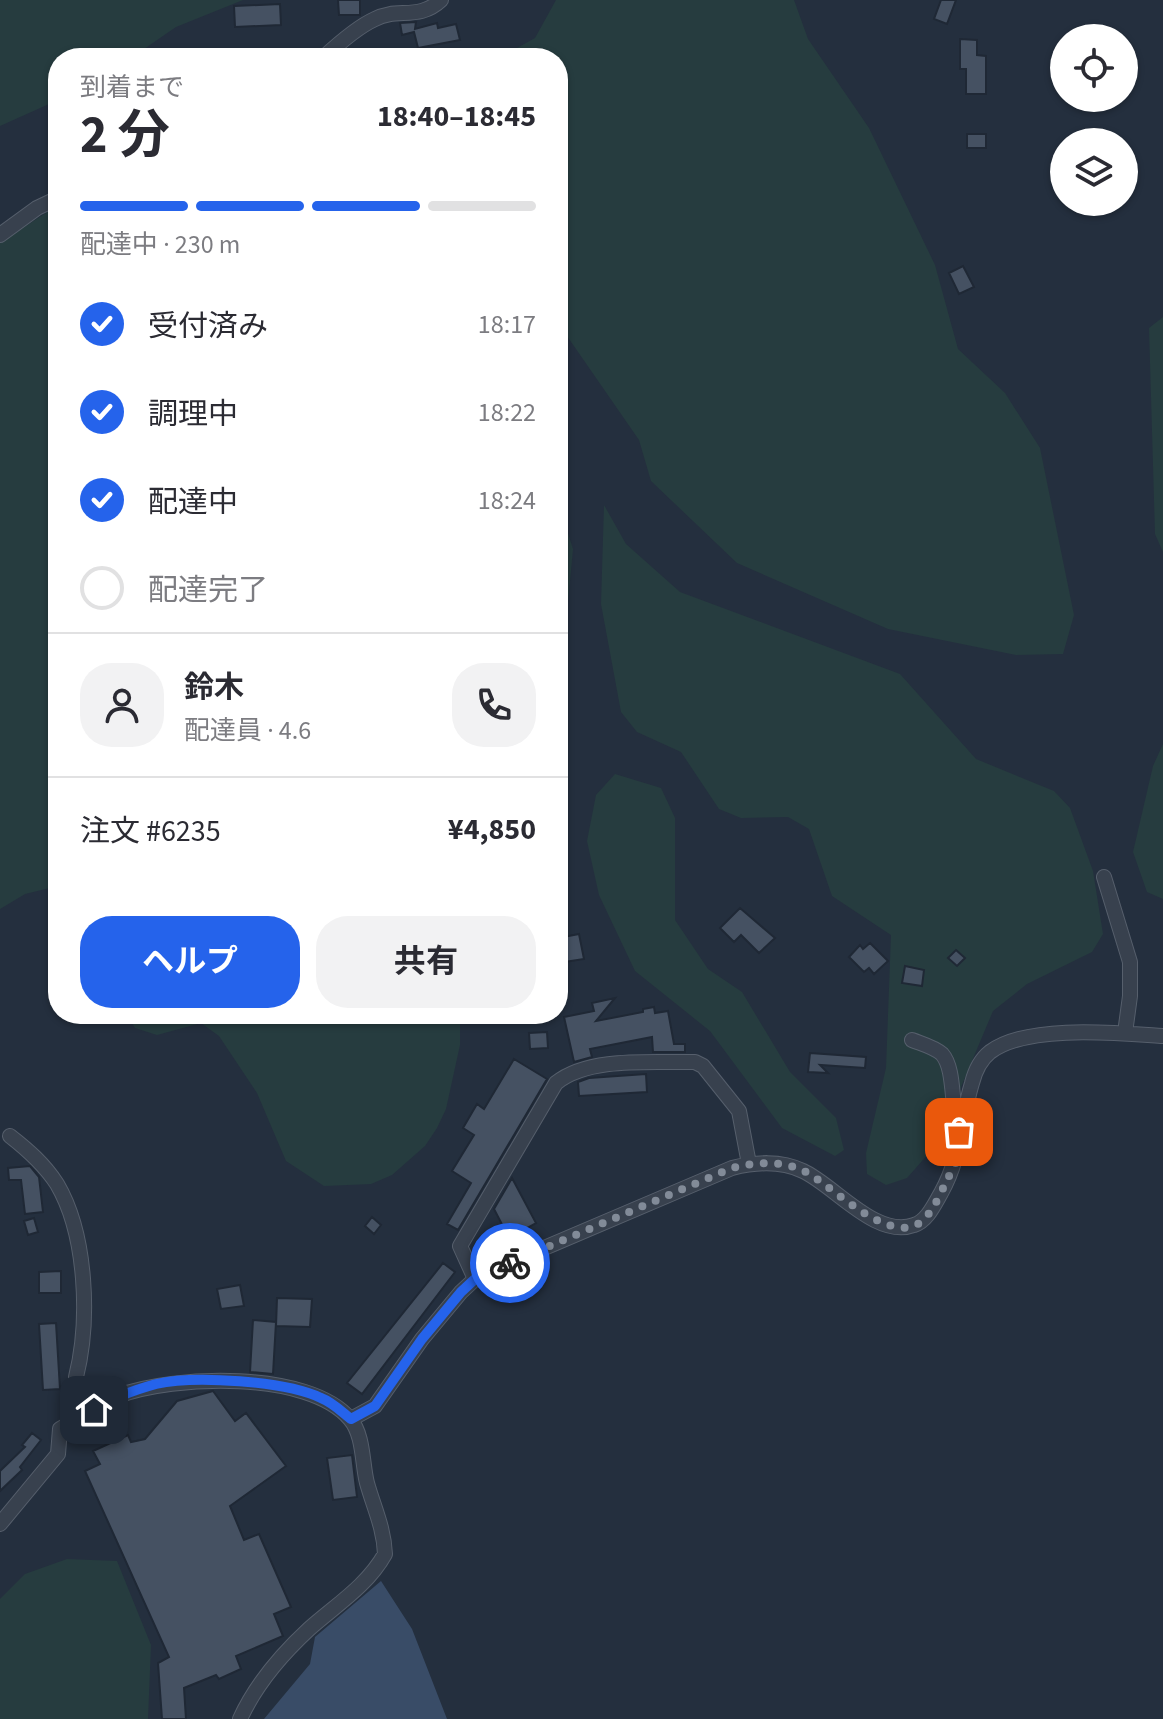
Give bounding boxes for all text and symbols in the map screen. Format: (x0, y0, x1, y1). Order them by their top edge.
map controls (1050, 24, 1138, 216)
button: locate (1050, 24, 1138, 112)
text: 到着まで (80, 69, 184, 106)
text: 18:40–18:45 (377, 95, 536, 138)
text: 2 分 (80, 99, 170, 173)
button: layers (1050, 128, 1138, 216)
text: 配達中 · 230 m (80, 226, 240, 263)
icon: check (80, 302, 124, 346)
text: 受付済み (148, 305, 268, 348)
text: 18:17 (478, 306, 536, 343)
icon: check (80, 390, 124, 434)
text: 調理中 (148, 393, 238, 436)
text: 18:22 (478, 394, 536, 431)
icon: check (80, 478, 124, 522)
text: 配達中 (148, 481, 238, 524)
text: 18:24 (478, 482, 536, 519)
text: 配達完了 (148, 569, 268, 612)
button: person (80, 663, 164, 747)
button: phone (452, 663, 536, 747)
text: 鈴木 (184, 666, 244, 709)
text: 配達員 · 4.6 (184, 712, 311, 749)
text: ¥4,850 (448, 808, 536, 851)
text: 注文 #6235 (80, 810, 221, 853)
button: ヘルプ (80, 916, 300, 1008)
button: 共有 (316, 916, 536, 1008)
pin (925, 1098, 993, 1166)
icon: bag (937, 1110, 981, 1154)
courier (470, 1223, 550, 1303)
icon: bike (488, 1241, 532, 1285)
pin (60, 1376, 128, 1444)
icon: home (72, 1388, 116, 1432)

